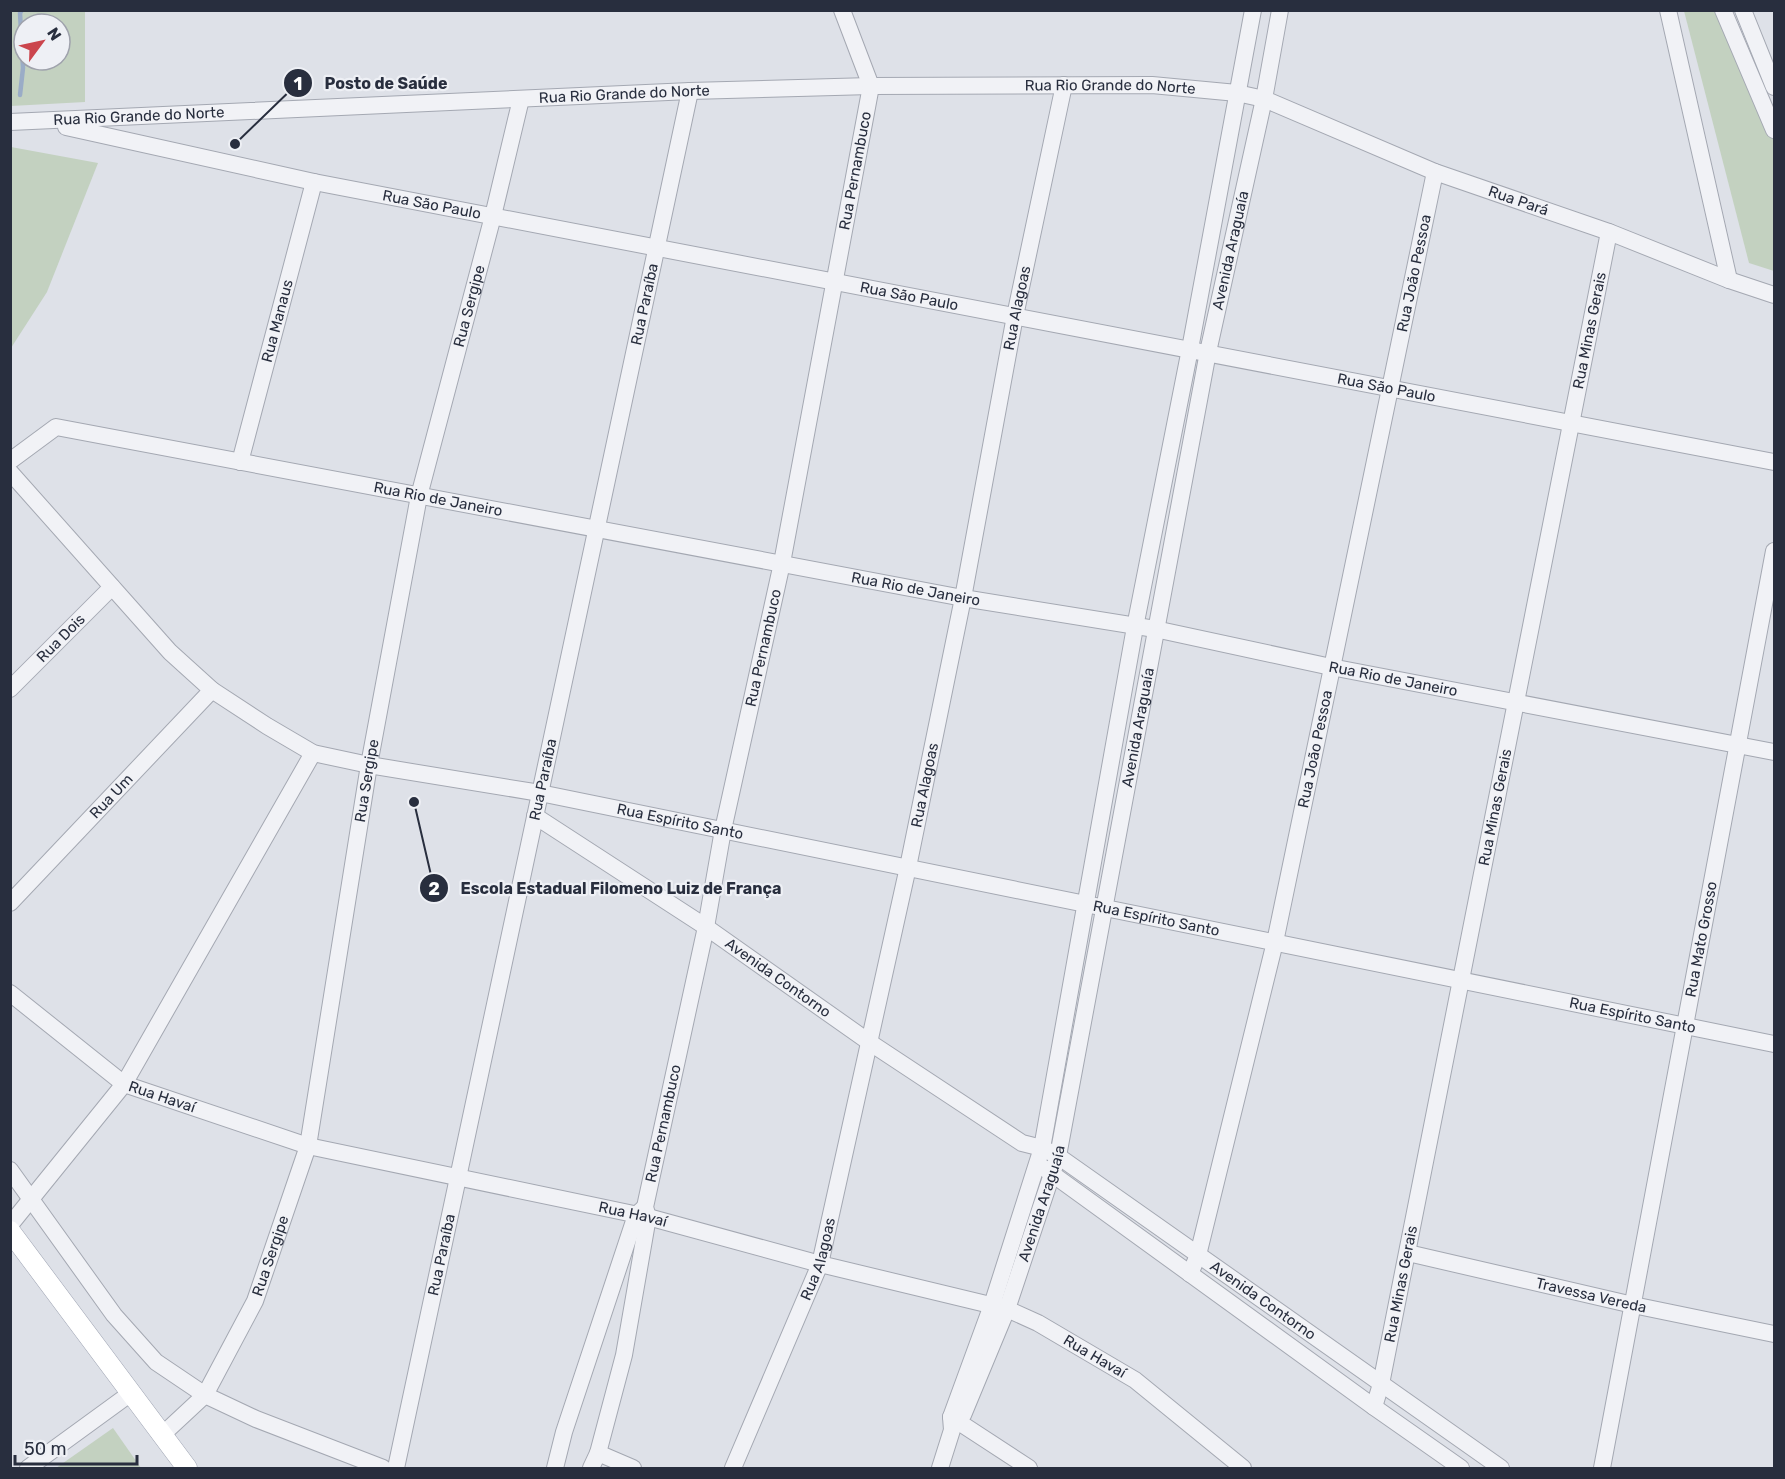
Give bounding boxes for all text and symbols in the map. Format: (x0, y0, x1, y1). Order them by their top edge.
north arrow (12, 12, 72, 72)
text: N (43, 24, 65, 44)
callout: Posto de Saúde (283, 66, 459, 100)
text: 1 (294, 73, 302, 95)
text: Posto de Saúde (325, 74, 447, 93)
street label: Rua Rio Grande do Norte (1025, 76, 1196, 98)
street label: Rua Rio Grande do Norte (538, 81, 710, 107)
street label: Rua Rio Grande do Norte (53, 103, 225, 129)
street label: Rua Pernambuco (835, 110, 875, 231)
street label: Rua Pará (1486, 182, 1551, 219)
street label: Rua São Paulo (381, 186, 483, 223)
street label: Avenida Araguaía (1209, 189, 1252, 312)
street label: Rua João Pessoa (1393, 213, 1435, 334)
street label: Rua Paraíba (627, 262, 662, 347)
street label: Rua Sergipe (450, 263, 489, 349)
street label: Rua Alagoas (1000, 264, 1035, 352)
street label: Rua Minas Gerais (1569, 270, 1610, 391)
street label: Rua Manaus (258, 277, 297, 364)
street label: Rua São Paulo (858, 278, 960, 314)
street label: Rua São Paulo (1336, 369, 1437, 406)
street label: Rua Rio de Janeiro (372, 478, 504, 520)
street label: Rua Rio de Janeiro (850, 568, 981, 610)
street label: Rua Pernambuco (741, 587, 785, 708)
street label: Rua Dois (33, 610, 89, 666)
street label: Rua Rio de Janeiro (1327, 658, 1459, 700)
street label: Avenida Araguaía (1118, 666, 1158, 789)
street label: Rua João Pessoa (1294, 689, 1336, 810)
street label: Rua Paraíba (525, 737, 561, 822)
street label: Rua Sergipe (351, 738, 383, 824)
street label: Rua Alagoas (907, 741, 942, 829)
street label: Rua Minas Gerais (1475, 747, 1516, 867)
street label: Rua Um (86, 770, 137, 822)
street label: Rua Espírito Santo (615, 800, 745, 843)
callout: Escola Estadual Filomeno Luiz de França (419, 871, 794, 905)
text: 2 (428, 878, 440, 900)
text: Escola Estadual Filomeno Luiz de França (461, 879, 781, 898)
street label: Rua Mato Grosso (1682, 880, 1721, 999)
street label: Rua Espírito Santo (1091, 897, 1221, 940)
street label: Avenida Contorno (722, 934, 834, 1021)
street label: Rua Espírito Santo (1568, 994, 1697, 1037)
street label: Rua Pernambuco (642, 1063, 685, 1184)
street label: Rua Havaí (126, 1077, 199, 1117)
street label: Avenida Araguaía (1014, 1144, 1069, 1264)
street label: Rua Havaí (597, 1198, 670, 1231)
street label: Rua Paraíba (424, 1212, 459, 1297)
street label: Rua Sergipe (248, 1213, 293, 1298)
street label: Rua Alagoas (797, 1216, 839, 1303)
street label: Rua Minas Gerais (1380, 1224, 1421, 1344)
street label: Avenida Contorno (1207, 1257, 1319, 1344)
street label: Travessa Vereda (1534, 1274, 1648, 1317)
street label: Rua Havaí (1060, 1331, 1131, 1383)
scale bar (15, 1428, 136, 1466)
text: 50 m (24, 1438, 67, 1460)

